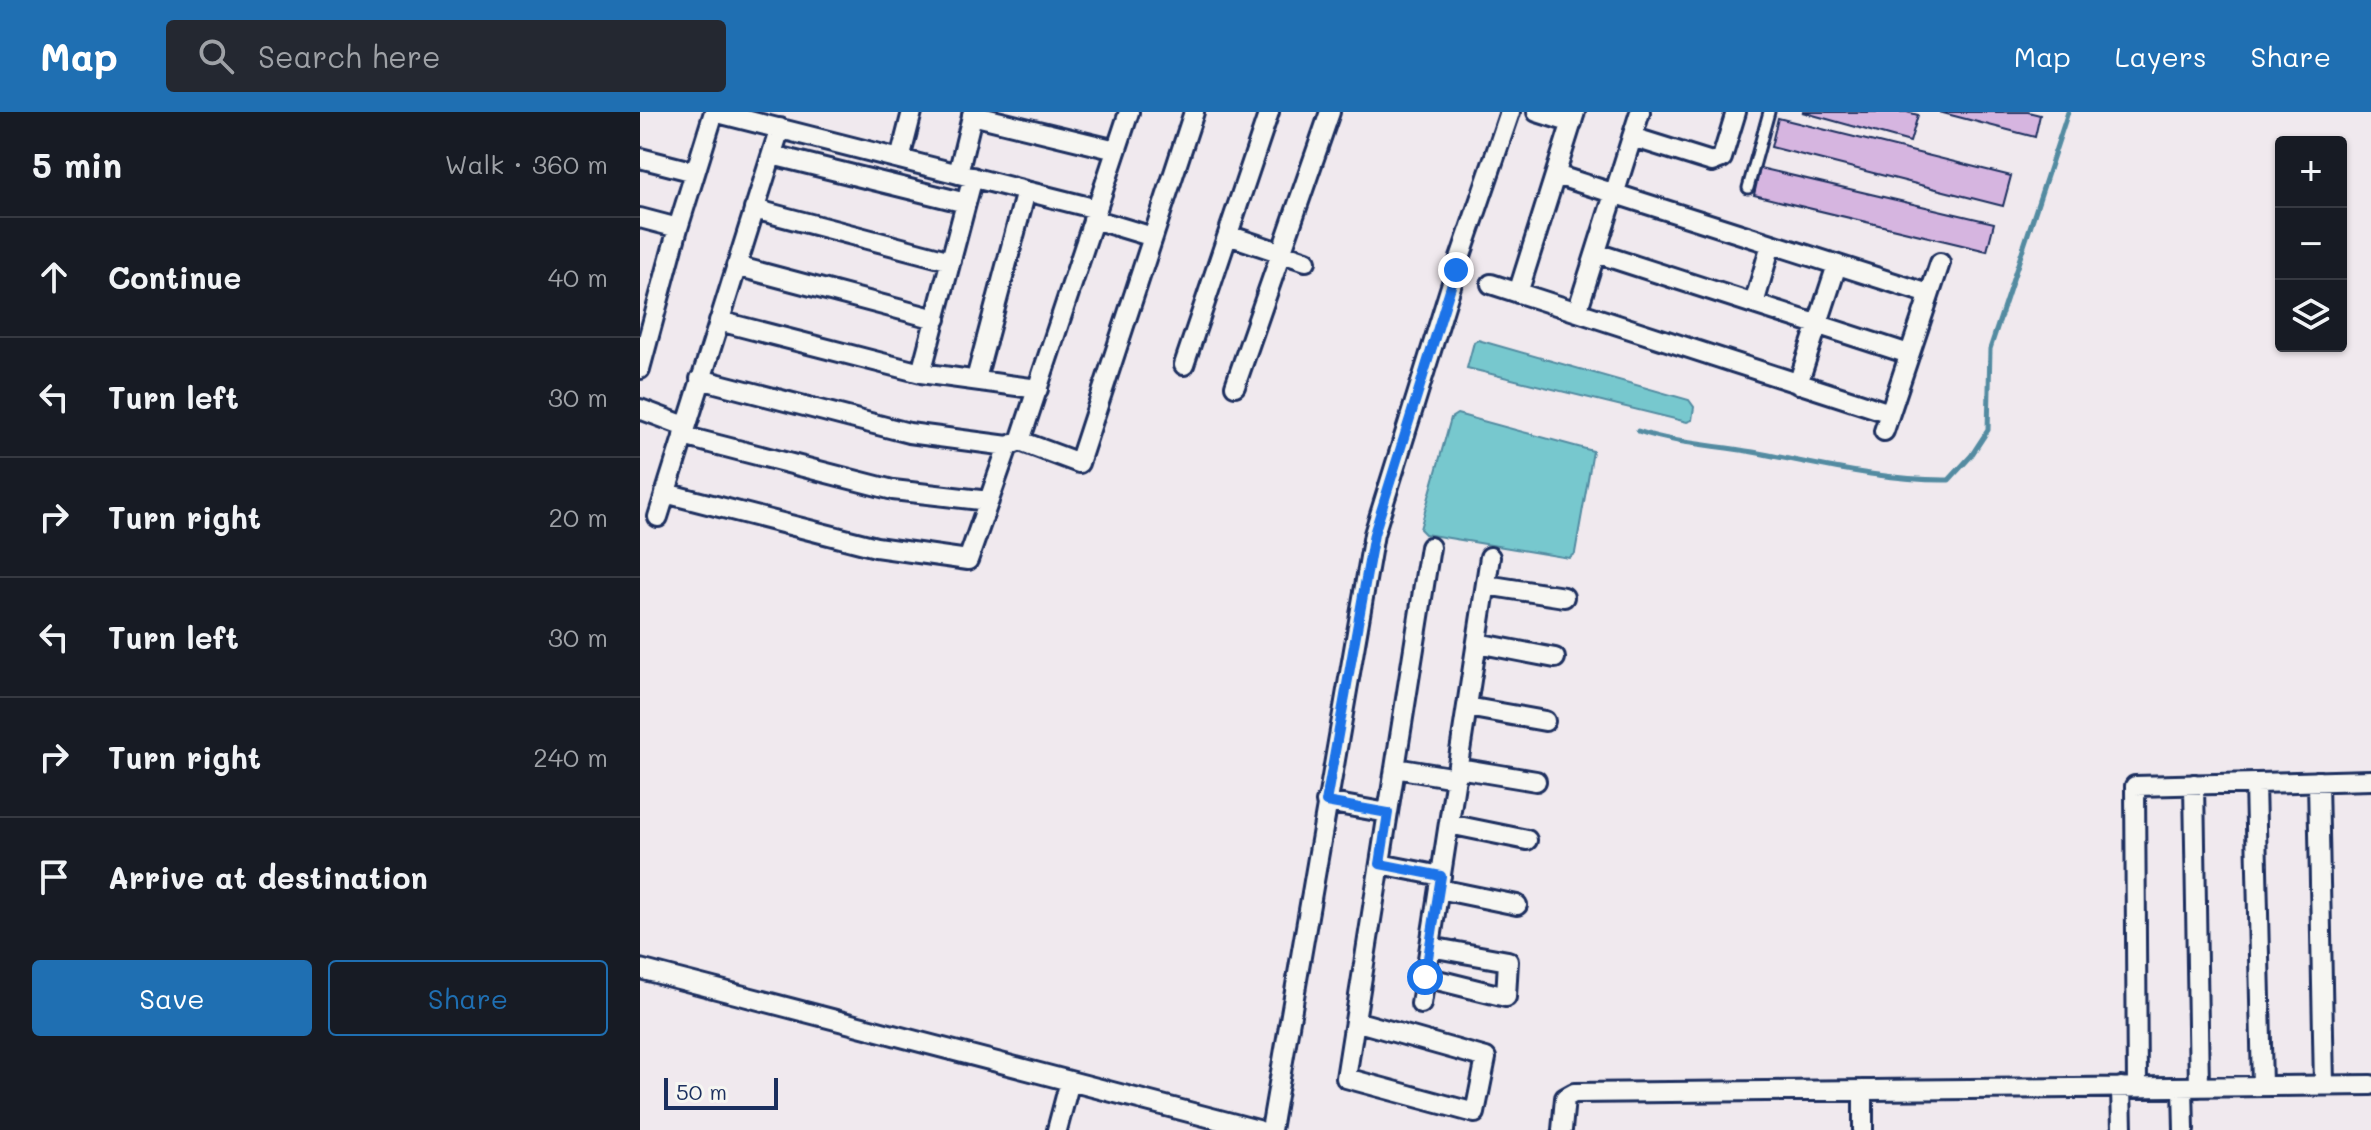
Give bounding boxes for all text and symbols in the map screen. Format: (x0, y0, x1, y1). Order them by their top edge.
search box (166, 20, 726, 92)
text: Map (40, 31, 118, 81)
icon: search (194, 34, 238, 78)
text: Search here (258, 36, 441, 76)
text: Map (2014, 38, 2071, 74)
text: Layers (2115, 38, 2207, 74)
text: Share (2251, 38, 2331, 74)
map controls (2275, 136, 2347, 352)
button: + (2275, 136, 2347, 208)
text: 5 min (32, 142, 122, 187)
text: Walk · 360 m (445, 147, 608, 181)
button: − (2275, 208, 2347, 280)
route end (1438, 252, 1474, 288)
icon: ahead (32, 255, 76, 299)
text: Continue (108, 257, 241, 297)
text: 40 m (548, 260, 608, 294)
button: layers (2275, 280, 2347, 352)
icon: left (32, 375, 76, 419)
text: Turn left (108, 377, 239, 417)
text: 30 m (548, 380, 608, 414)
icon: right (32, 495, 76, 539)
text: Turn right (108, 497, 261, 537)
text: 20 m (548, 500, 608, 534)
icon: left (32, 615, 76, 659)
text: Turn left (108, 617, 239, 657)
text: 30 m (548, 620, 608, 654)
icon: right (32, 735, 76, 779)
text: Turn right (108, 737, 261, 777)
text: 240 m (533, 740, 608, 774)
icon: arrive (32, 855, 76, 899)
text: Arrive at destination (108, 857, 428, 897)
route start (1407, 959, 1443, 995)
button: Save (32, 960, 312, 1036)
button: Share (328, 960, 608, 1036)
scale bar (664, 1074, 778, 1110)
text: 50 m (676, 1077, 727, 1106)

